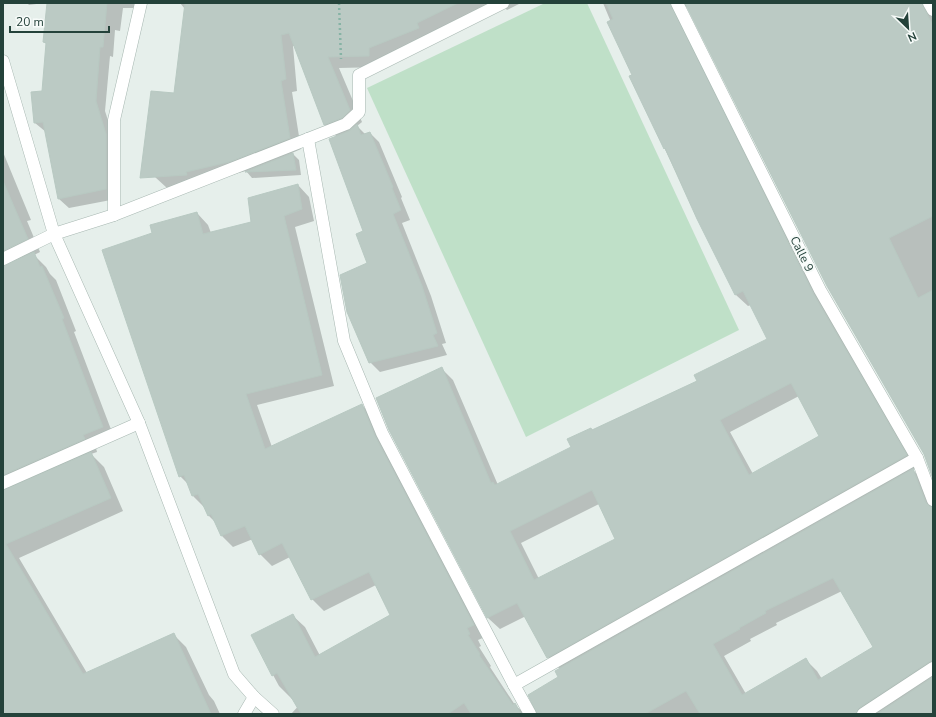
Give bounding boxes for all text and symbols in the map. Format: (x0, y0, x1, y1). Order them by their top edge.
scale bar (10, 8, 109, 34)
north arrow (888, 8, 928, 48)
text: 20 m (16, 14, 44, 30)
text: N (905, 28, 919, 45)
street label: Calle 9 (786, 233, 818, 275)

